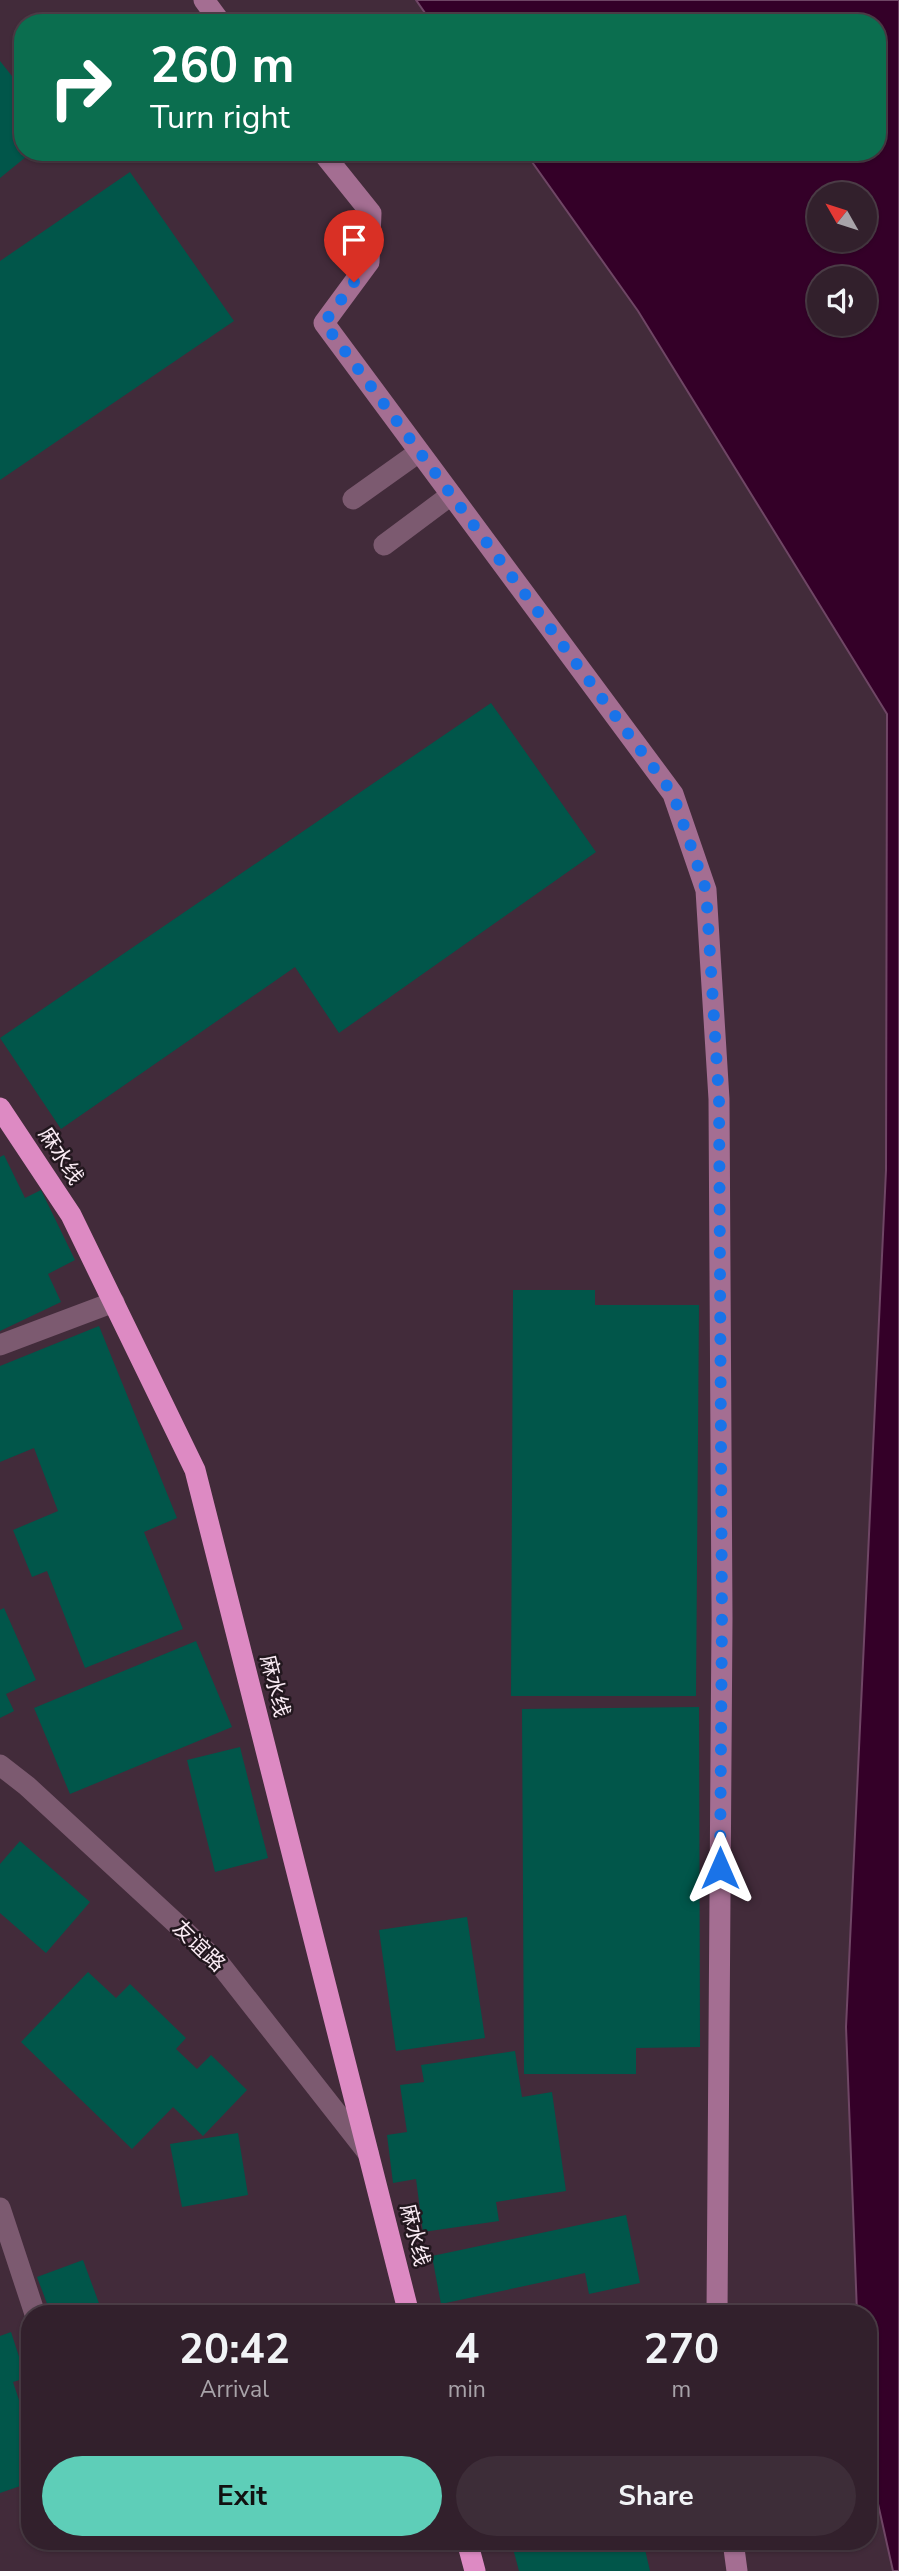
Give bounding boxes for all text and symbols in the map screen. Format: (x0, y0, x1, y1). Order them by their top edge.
text: 260 m (150, 32, 294, 99)
icon: right (35, 42, 126, 133)
text: Turn right (150, 96, 290, 139)
north arrow (807, 182, 877, 252)
map controls (807, 182, 877, 336)
pin (324, 210, 384, 282)
icon: arrive (335, 221, 373, 259)
button: sound (807, 266, 877, 336)
street label: 麻水线 (32, 1122, 90, 1190)
street label: 麻水线 (254, 1652, 296, 1720)
position arrow (683, 1831, 757, 1905)
street label: 友谊路 (167, 1914, 231, 1978)
street label: 麻水线 (394, 2201, 436, 2269)
text: 20:42 (179, 2321, 290, 2378)
text: 4 (454, 2321, 479, 2378)
text: 270 (644, 2321, 719, 2378)
text: Arrival (200, 2374, 269, 2405)
text: min (448, 2374, 486, 2405)
text: m (672, 2374, 691, 2405)
button: Exit (42, 2456, 442, 2536)
button: Share (456, 2456, 856, 2536)

